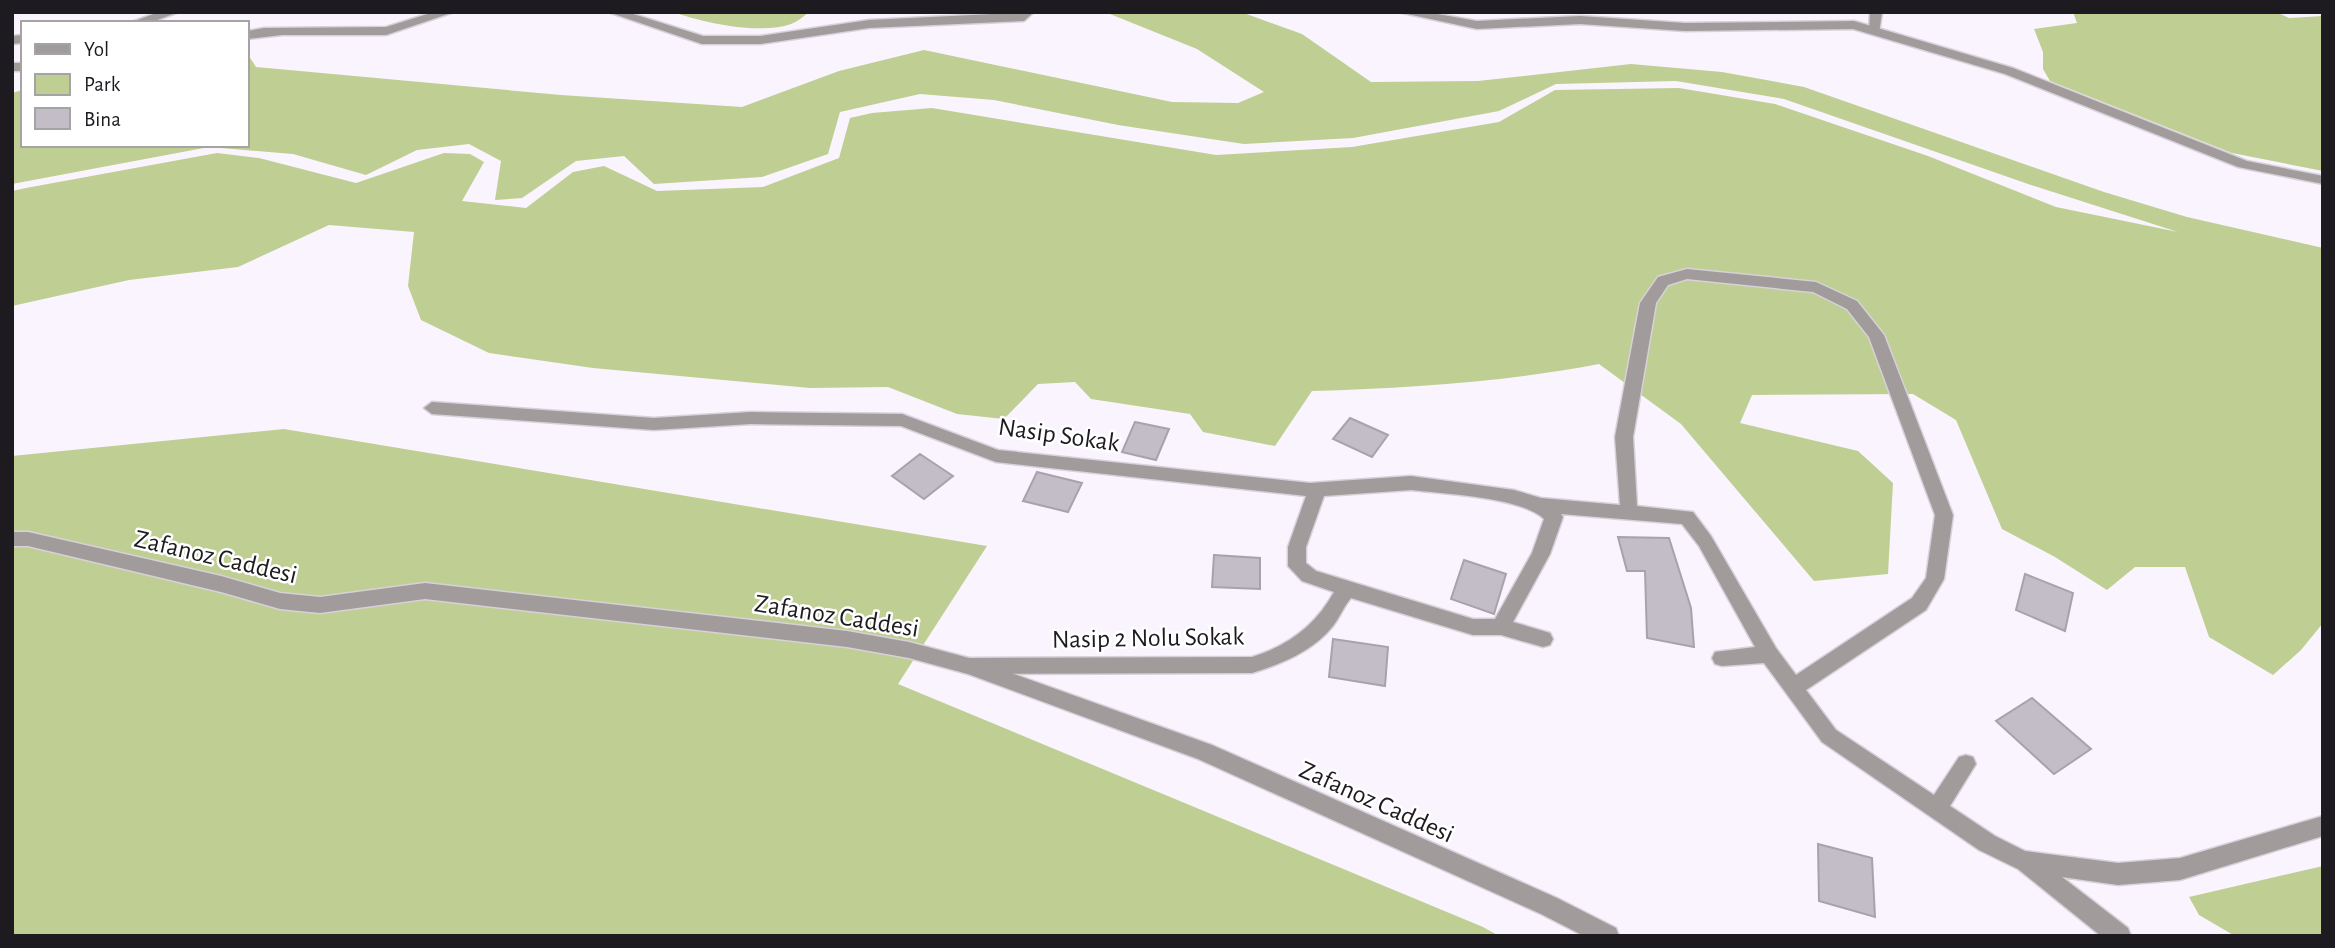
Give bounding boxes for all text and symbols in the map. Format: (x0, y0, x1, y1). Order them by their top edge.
legend (21, 21, 248, 147)
text: Yol (84, 39, 109, 60)
text: Park (84, 74, 121, 95)
text: Bina (84, 109, 121, 130)
street label: Nasip Sokak (996, 414, 1121, 456)
street label: Zafanoz Caddesi (132, 526, 300, 588)
street label: Zafanoz Caddesi (753, 590, 921, 642)
street label: Nasip 2 Nolu Sokak (1052, 623, 1245, 653)
street label: Zafanoz Caddesi (1295, 756, 1458, 848)

